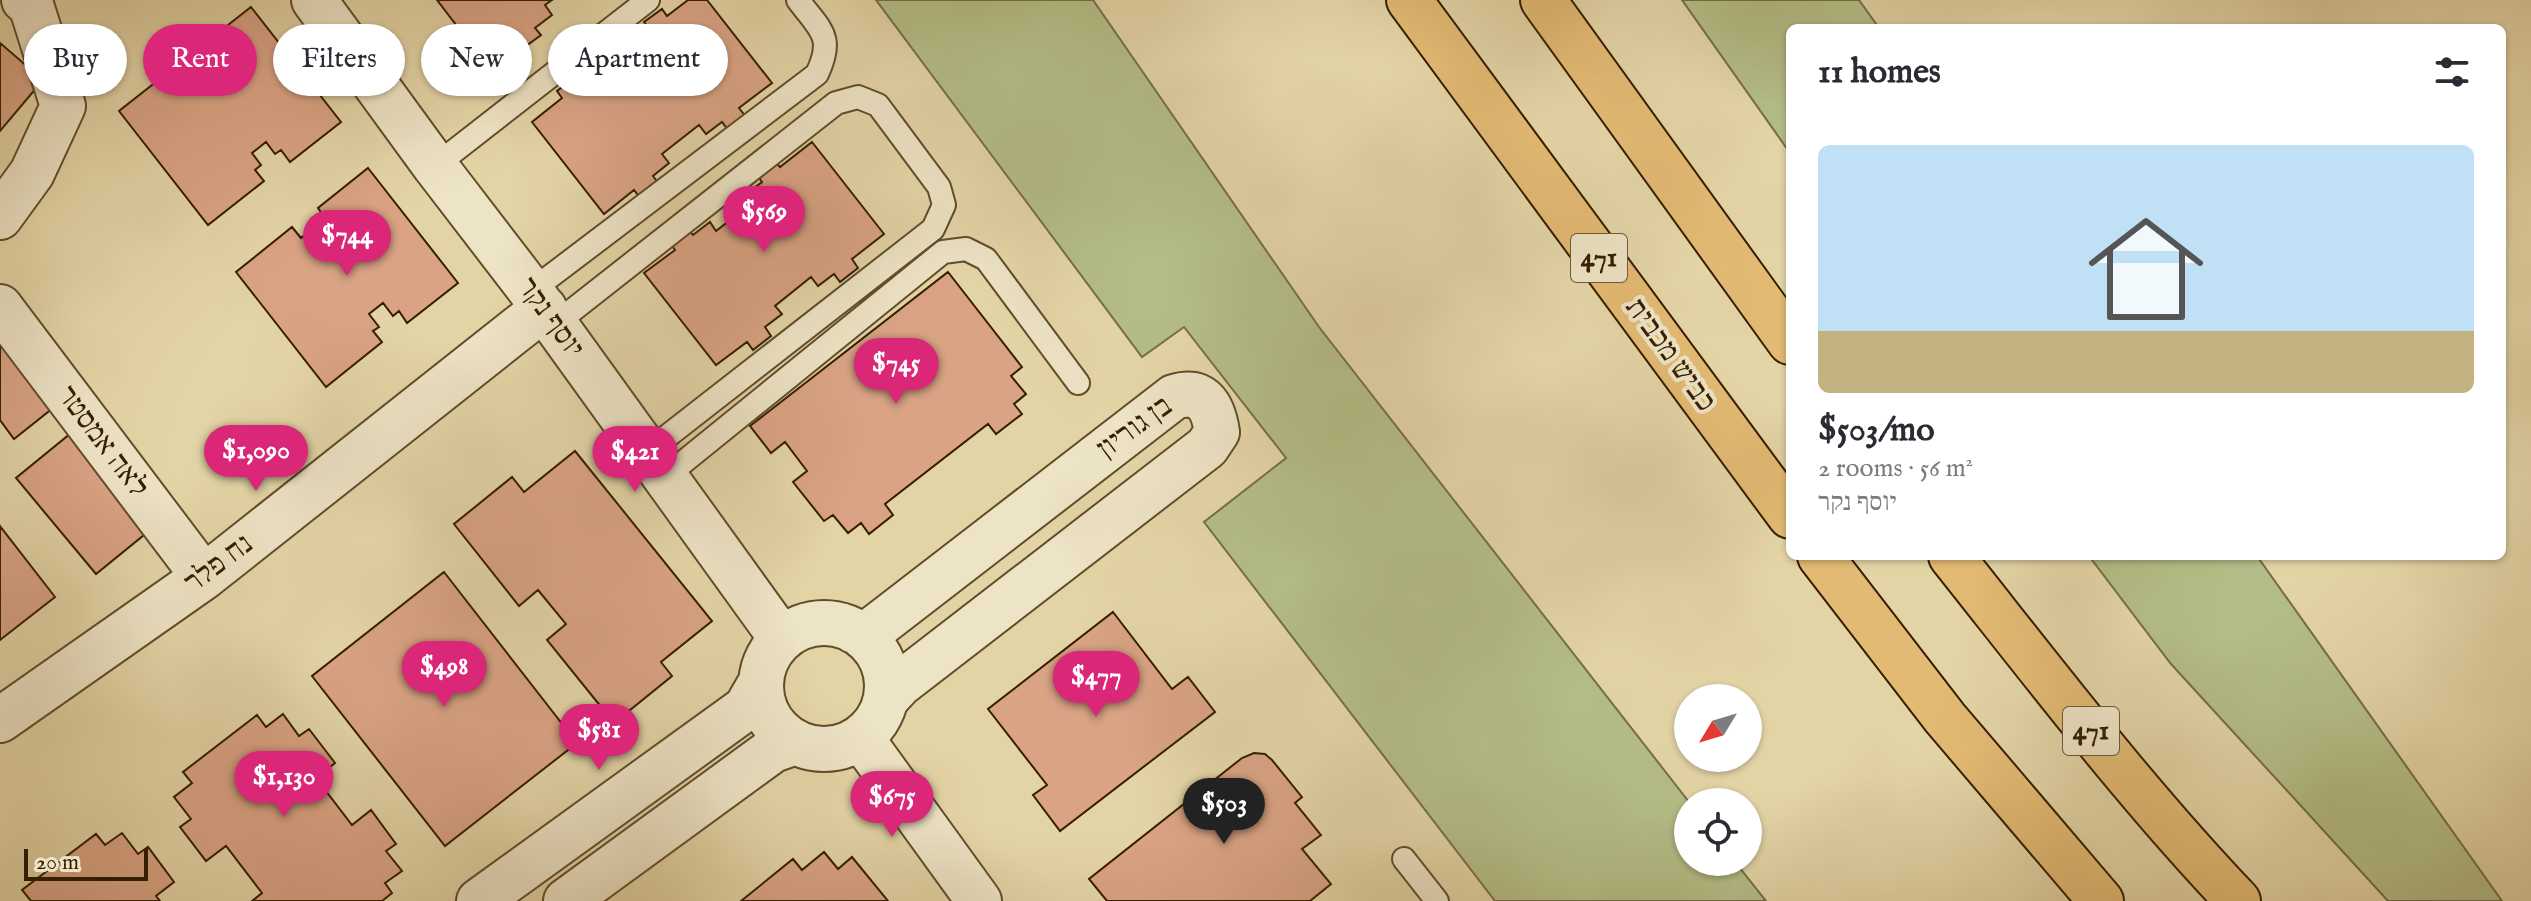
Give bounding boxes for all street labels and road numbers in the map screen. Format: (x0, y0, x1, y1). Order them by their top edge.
road number: 471 (1571, 234, 1627, 282)
street label: יוסף נקר (508, 270, 592, 366)
street label: כביש מכבית (1616, 291, 1724, 419)
street label: לאה אמסטר (48, 379, 156, 505)
street label: בן גוריון (1090, 388, 1180, 468)
street label: נח פלר (177, 526, 261, 602)
road number: 471 (2063, 707, 2119, 755)

